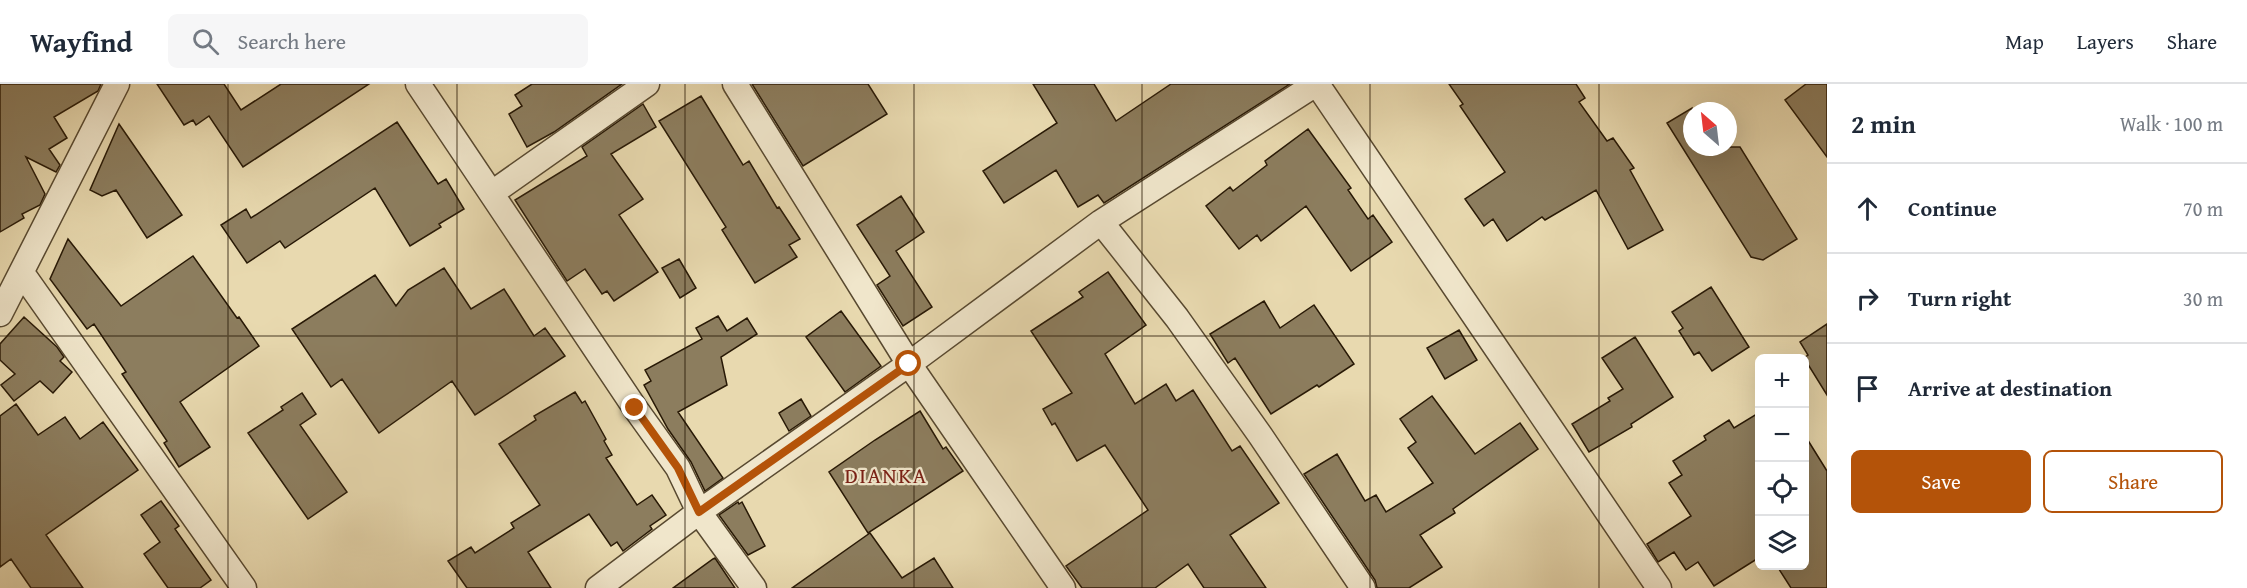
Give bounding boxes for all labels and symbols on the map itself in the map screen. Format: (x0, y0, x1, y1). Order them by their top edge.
north arrow (1683, 102, 1737, 156)
route start (895, 350, 921, 376)
route end (621, 394, 647, 420)
district label: DIANKA (844, 459, 928, 491)

